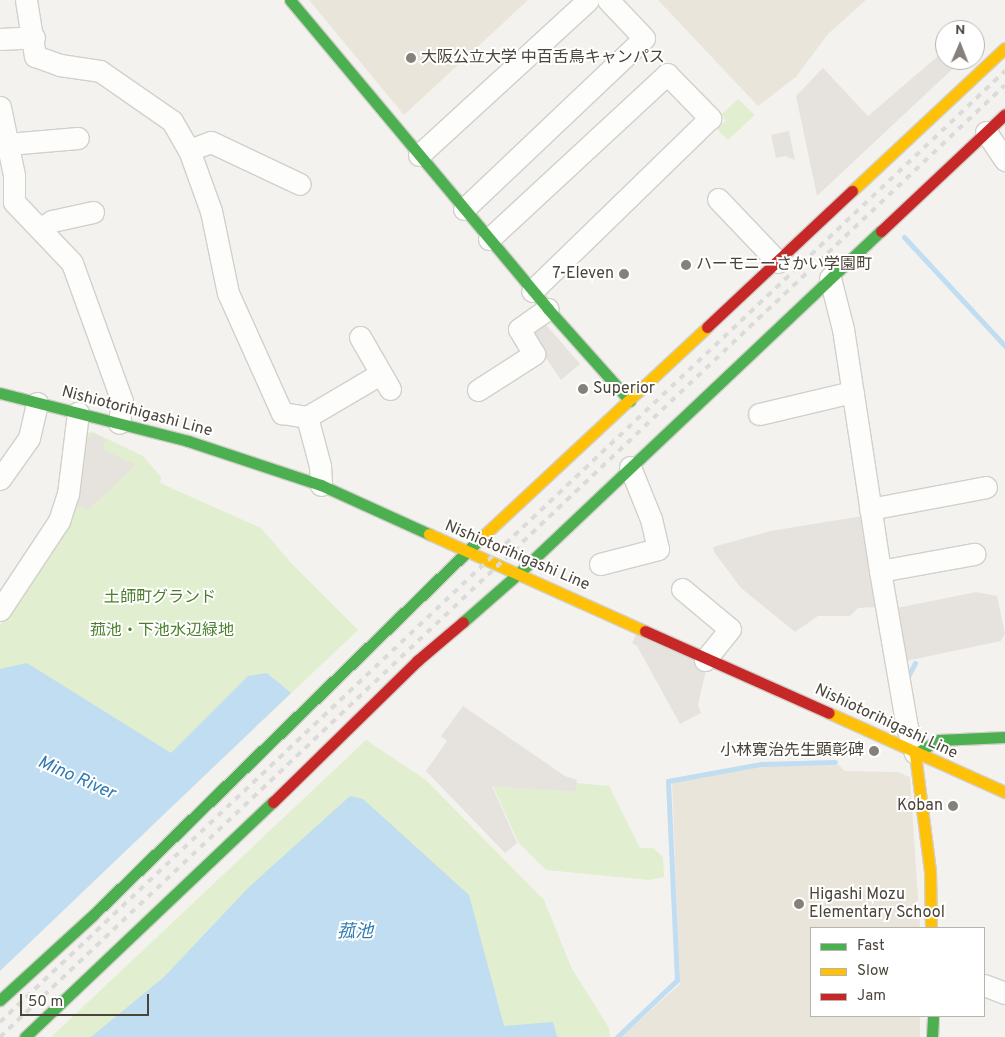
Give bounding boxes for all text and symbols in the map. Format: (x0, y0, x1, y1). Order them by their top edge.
north arrow (935, 20, 985, 70)
text: N (955, 22, 965, 39)
place label: 大阪公立大学 中百舌鳥キャンパス (421, 48, 665, 68)
marker: 大阪公立大学 中百舌鳥キャンパス (405, 52, 417, 64)
place label: ハーモニーさかい学園町 (696, 255, 872, 275)
marker: ハーモニーさかい学園町 (680, 259, 692, 271)
place label: 7-Eleven (552, 264, 614, 284)
marker: 7-Eleven (618, 268, 630, 280)
place label: Superior (593, 379, 655, 399)
street label: Nishiotorihigashi Line (59, 383, 215, 441)
marker: Superior (577, 383, 589, 395)
street label: Nishiotorihigashi Line (442, 517, 592, 595)
park label: 土師町グランド (104, 588, 216, 608)
park label: 菰池・下池水辺緑地 (90, 621, 234, 641)
street label: Nishiotorihigashi Line (811, 680, 961, 764)
place label: 小林寛治先生顕彰碑 (720, 741, 864, 761)
marker: 小林寛治先生顕彰碑 (868, 745, 880, 757)
water label: Mino River (34, 752, 118, 806)
place label: Koban (897, 796, 943, 816)
marker: Koban (947, 800, 959, 812)
place label: Higashi Mozu Elementary School (809, 885, 945, 923)
marker: Higashi Mozu Elementary School (793, 898, 805, 910)
water label: 菰池 (337, 922, 373, 944)
legend (810, 927, 985, 1017)
text: Fast (857, 937, 885, 956)
text: Slow (857, 962, 889, 981)
scale bar (22, 984, 151, 1016)
text: Jam (857, 987, 886, 1006)
text: 50 m (28, 993, 63, 1012)

